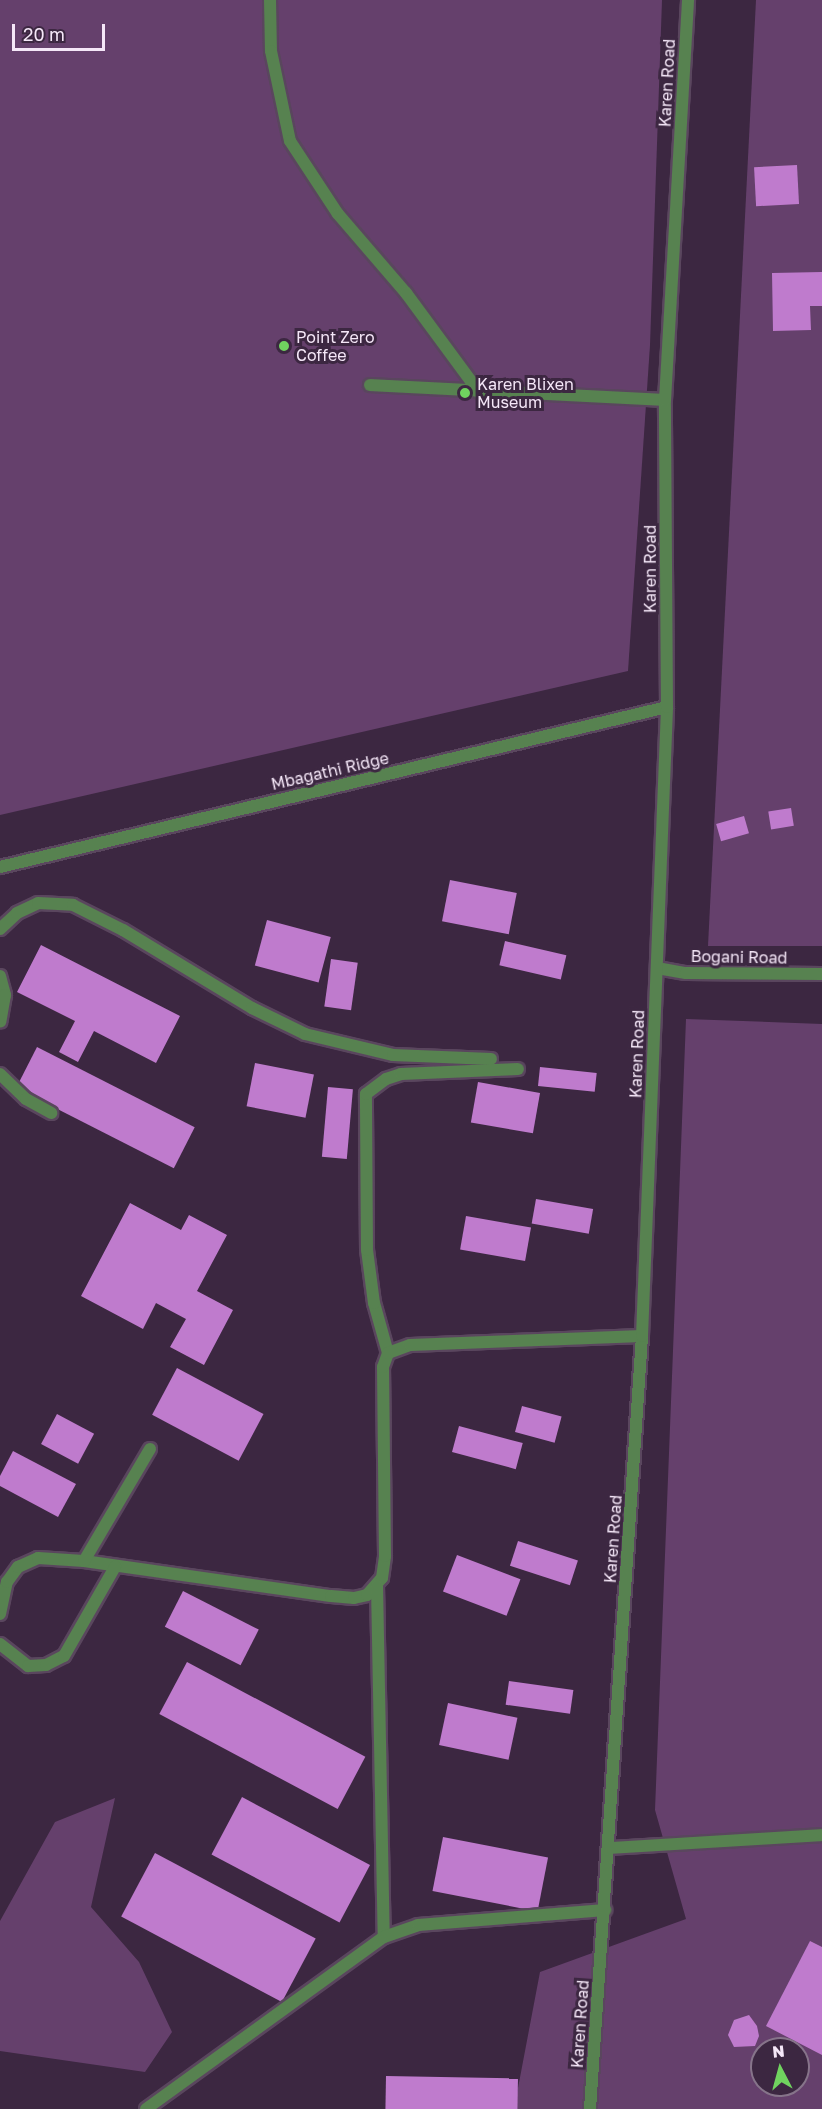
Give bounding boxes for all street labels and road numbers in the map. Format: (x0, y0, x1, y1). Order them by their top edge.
street label: Karen Road (655, 38, 679, 128)
street label: Karen Road (640, 525, 660, 613)
street label: Mbagathi Ridge (269, 748, 391, 794)
street label: Bogani Road (691, 947, 787, 967)
street label: Karen Road (626, 1010, 648, 1098)
street label: Karen Road (600, 1494, 626, 1584)
street label: Karen Road (567, 1979, 593, 2069)

